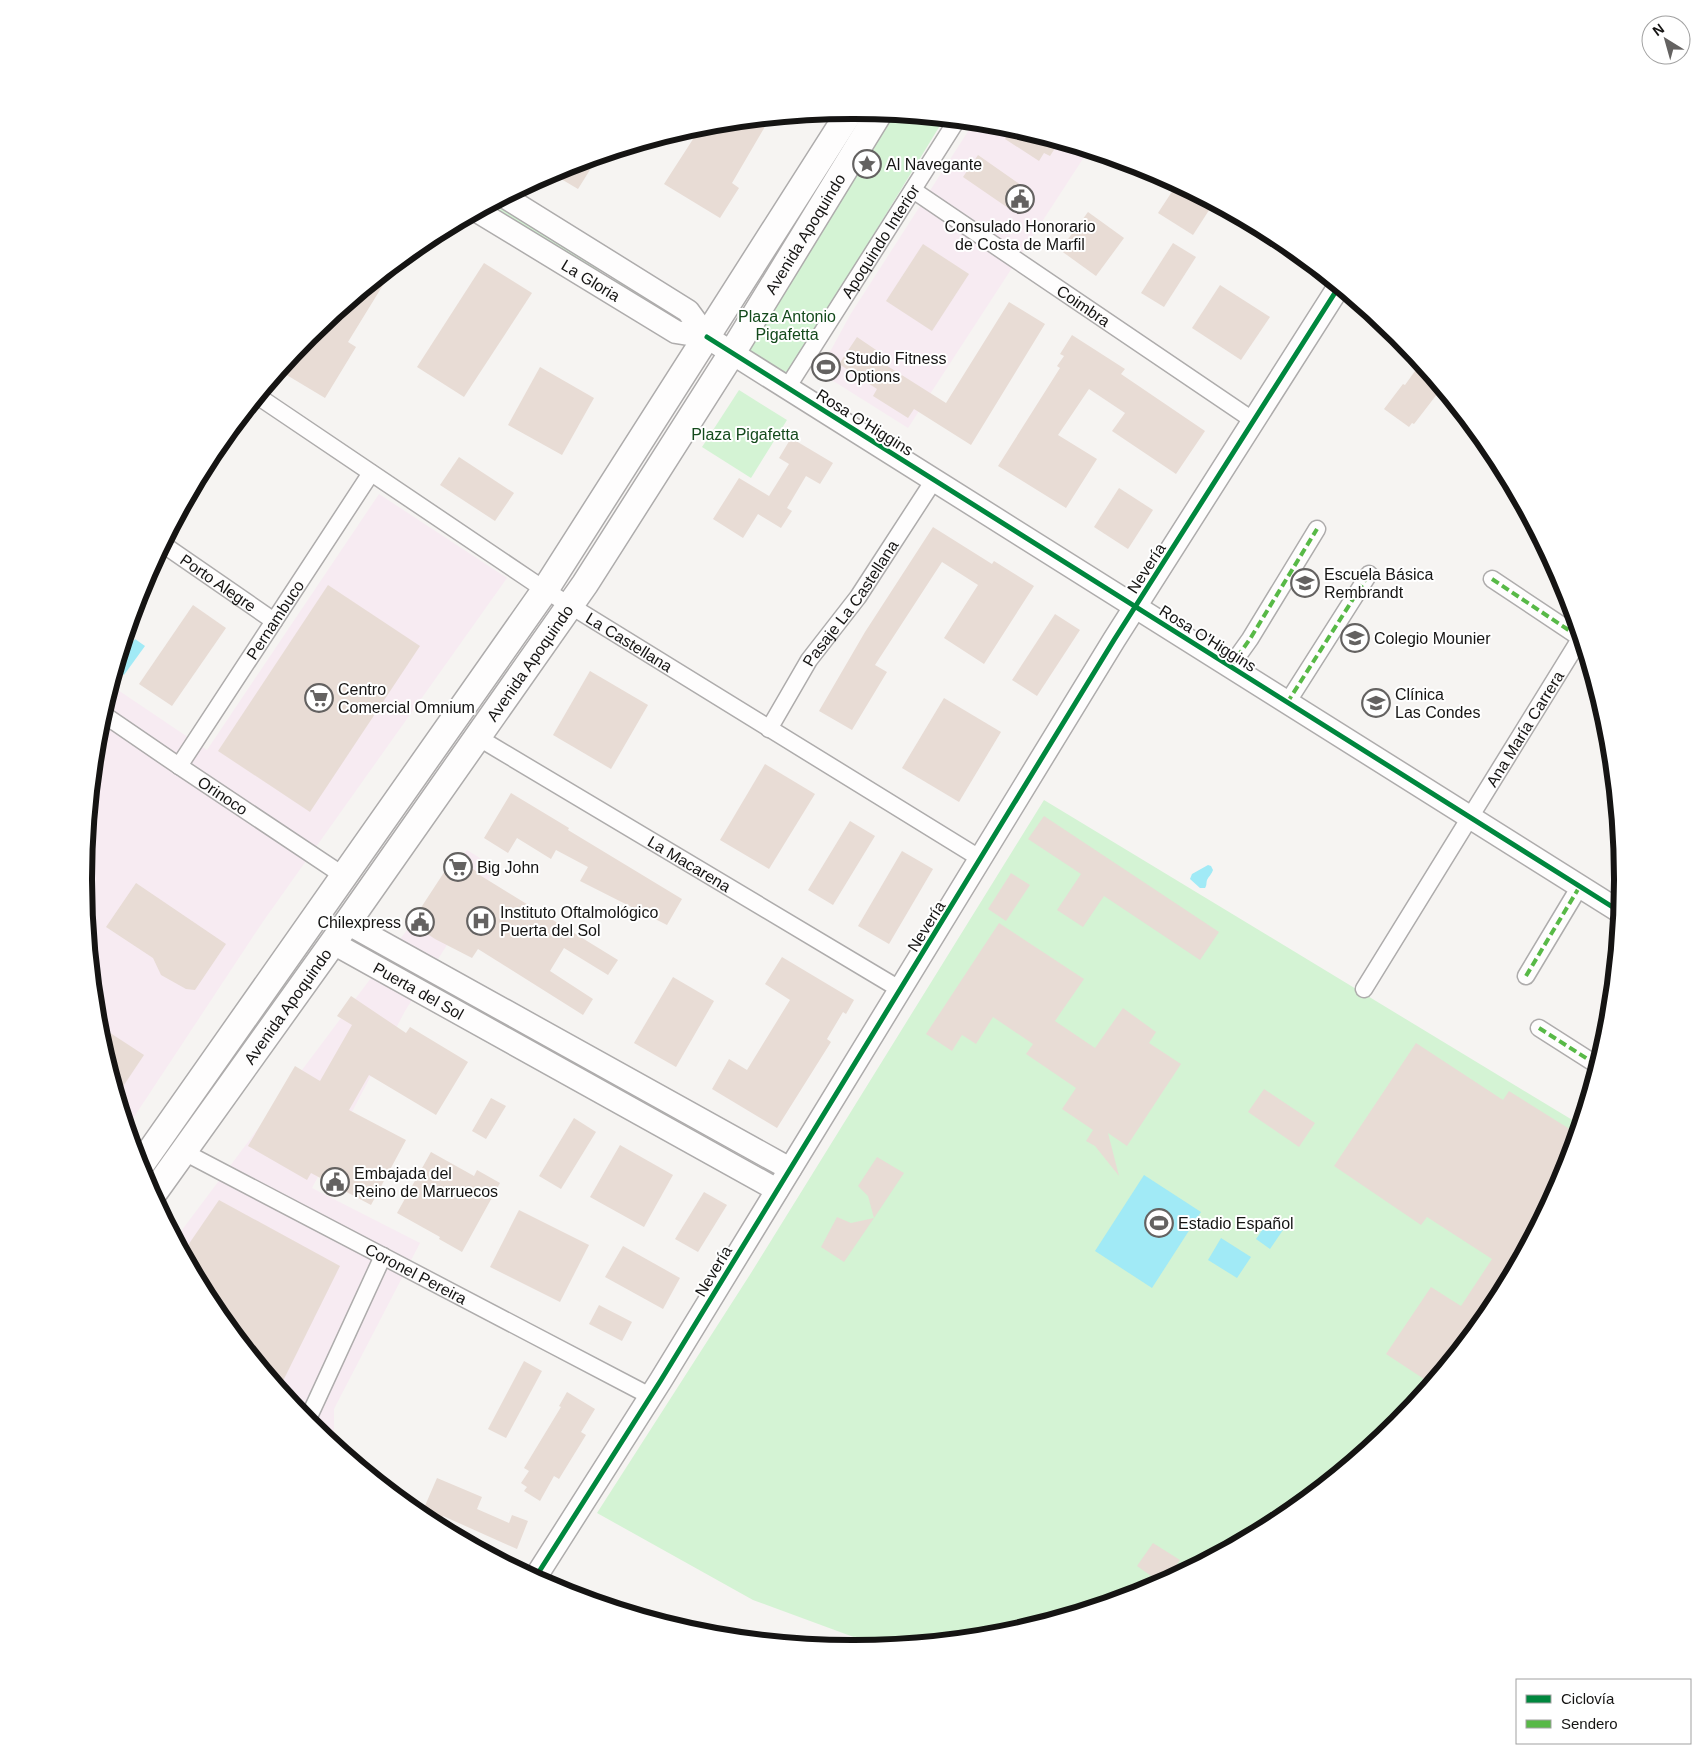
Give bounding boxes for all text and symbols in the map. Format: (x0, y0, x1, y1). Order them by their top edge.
north arrow (1641, 15, 1691, 65)
text: N (1649, 20, 1667, 39)
place icon: Al Navegante (852, 149, 882, 179)
place label: Al Navegante (886, 156, 982, 173)
street label: Avenida Apoquindo (762, 171, 849, 297)
street label: Apoquindo Interior (838, 181, 923, 301)
public building icon: Consulado Honorario de Costa de Marfil (1005, 184, 1035, 214)
place label: Consulado Honorario de Costa de Marfil (944, 218, 1096, 253)
street label: La Gloria (558, 256, 623, 305)
street label: Coimbra (1053, 282, 1113, 330)
park label: Plaza Antonio Pigafetta (738, 308, 836, 343)
place label: Studio Fitness Options (845, 350, 946, 385)
sports icon: Studio Fitness Options (811, 352, 841, 382)
street label: Rosa O'Higgins (813, 386, 916, 459)
park label: Plaza Pigafetta (691, 426, 799, 443)
street label: Pasaje La Castellana (799, 537, 902, 669)
street label: Nevería (1124, 540, 1169, 596)
street label: Porto Alegre (177, 551, 259, 615)
place label: Escuela Básica Rembrandt (1324, 566, 1433, 601)
school or university icon: Escuela Básica Rembrandt (1290, 568, 1320, 598)
street label: Pernambuco (243, 577, 307, 663)
street label: Avenida Apoquindo (483, 602, 577, 724)
street label: Rosa O'Higgins (1156, 602, 1259, 675)
street label: La Castellana (583, 609, 675, 675)
school or university icon: Colegio Mounier (1340, 623, 1370, 653)
place label: Colegio Mounier (1374, 630, 1491, 647)
street label: Ana María Carrera (1483, 668, 1567, 790)
place label: Centro Comercial Omnium (338, 681, 475, 716)
supermarket icon: Centro Comercial Omnium (304, 683, 334, 713)
place label: Clínica Las Condes (1395, 686, 1480, 721)
school or university icon: Clínica Las Condes (1361, 688, 1391, 718)
street label: Orinoco (195, 773, 251, 818)
street label: La Macarena (645, 833, 734, 895)
supermarket icon: Big John (443, 852, 473, 882)
place label: Big John (477, 859, 539, 876)
street label: Nevería (904, 898, 949, 955)
place label: Instituto Oftalmológico Puerta del Sol (500, 904, 658, 939)
hospital icon: Instituto Oftalmológico Puerta del Sol (466, 906, 496, 936)
public building icon: Chilexpress (405, 907, 435, 937)
place label: Chilexpress (317, 914, 401, 931)
street label: Avenida Apoquindo (241, 945, 335, 1067)
street label: Puerta del Sol (370, 959, 466, 1023)
place label: Embajada del Reino de Marruecos (354, 1165, 498, 1200)
public building icon: Embajada del Reino de Marruecos (320, 1167, 350, 1197)
sports icon: Estadio Español (1144, 1208, 1174, 1238)
place label: Estadio Español (1178, 1215, 1294, 1232)
street label: Coronel Pereira (362, 1240, 470, 1308)
street label: Nevería (692, 1243, 735, 1300)
legend (1516, 1679, 1691, 1744)
text: Ciclovía (1561, 1690, 1615, 1707)
text: Sendero (1561, 1715, 1618, 1732)

